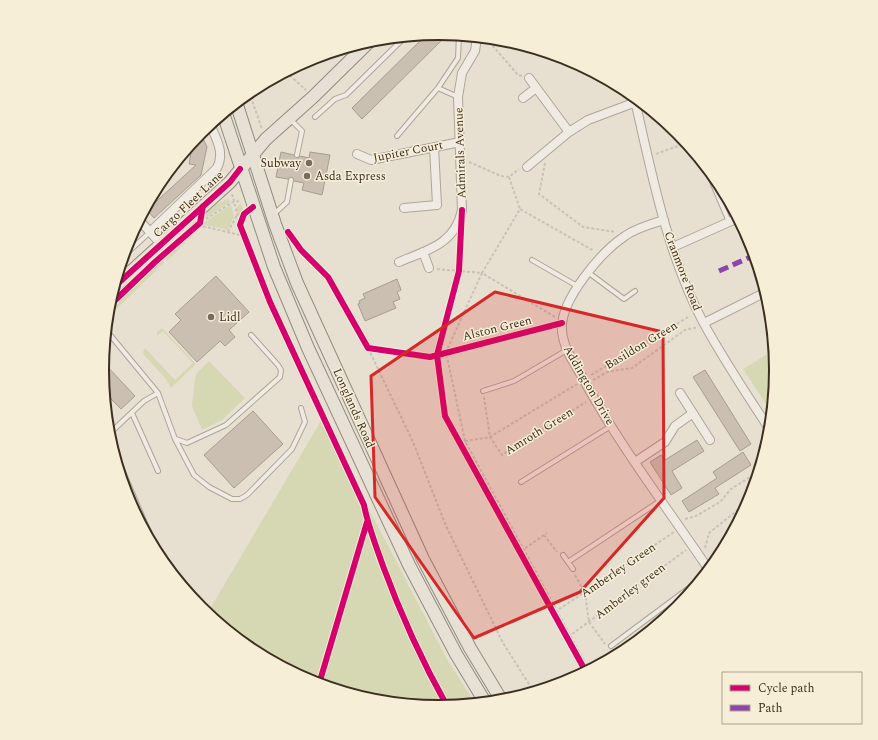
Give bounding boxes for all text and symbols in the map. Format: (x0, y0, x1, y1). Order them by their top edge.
street label: Admirals Avenue (449, 107, 472, 199)
street label: Jupiter Court (372, 135, 445, 168)
place label: Subway (261, 154, 302, 173)
marker: Subway (304, 158, 314, 168)
street label: Cargo Fleet Lane (149, 166, 228, 242)
place label: Asda Express (315, 167, 386, 186)
marker: Asda Express (302, 171, 312, 181)
street label: Cranmore Road (659, 229, 707, 314)
place label: Lidl (219, 308, 241, 327)
street label: Alston Green (460, 311, 534, 346)
marker: Lidl (206, 312, 216, 322)
street label: Basildon Green (601, 316, 681, 375)
street label: Addington Drive (558, 342, 619, 429)
street label: Longlands Road (327, 365, 380, 451)
street label: Amroth Green (501, 403, 577, 460)
street label: Amberley Green (577, 538, 660, 603)
street label: Amberley green (591, 558, 670, 624)
legend (722, 672, 862, 724)
text: Cycle path (758, 679, 815, 698)
text: Path (758, 699, 783, 718)

